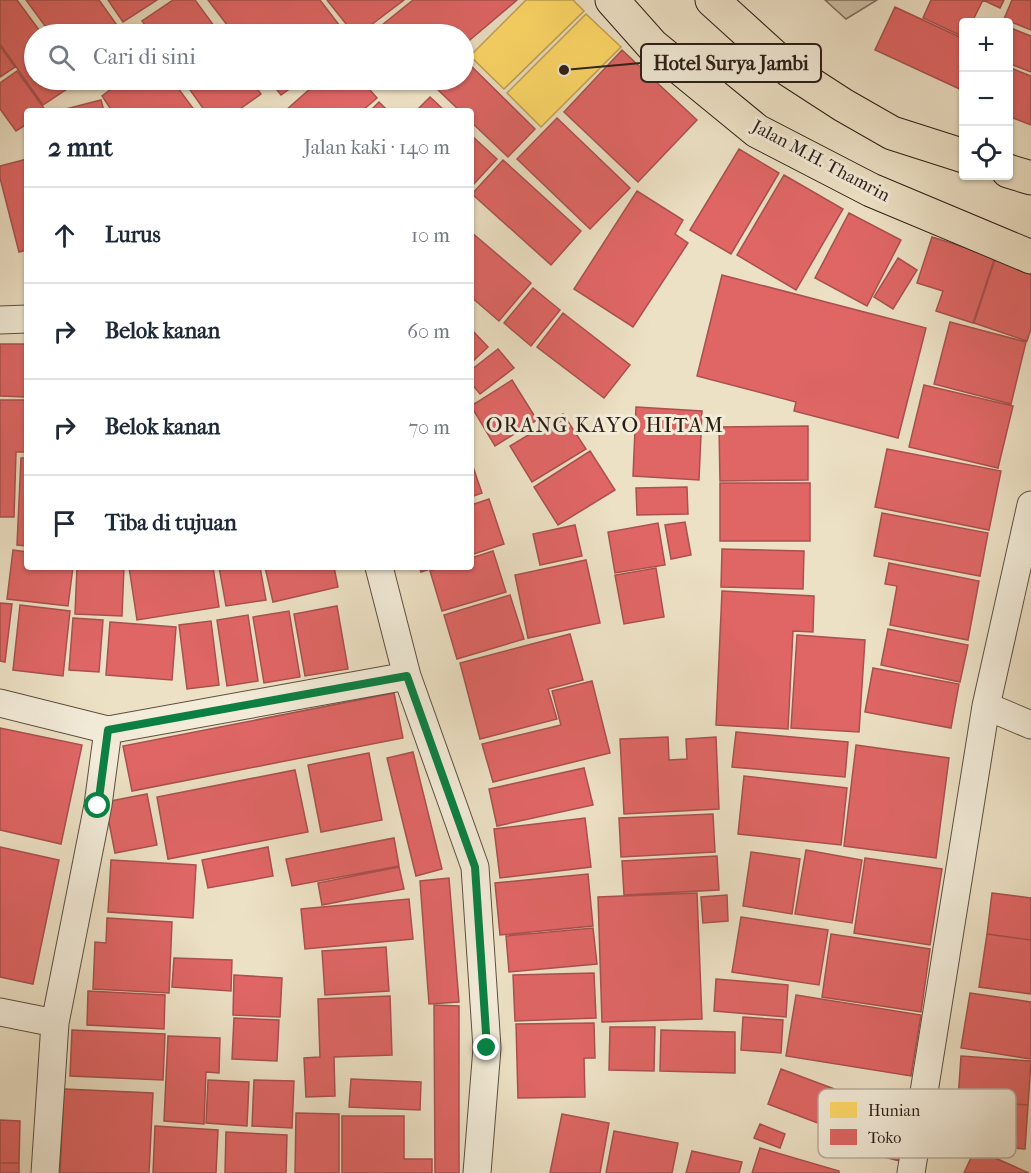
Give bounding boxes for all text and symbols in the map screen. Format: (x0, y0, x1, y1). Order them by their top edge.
map controls (959, 18, 1013, 180)
button: + (959, 18, 1013, 72)
search box (24, 24, 474, 90)
icon: search (45, 41, 78, 74)
text: Cari di sini (93, 44, 196, 70)
callout: Hotel Surya Jambi (641, 44, 821, 82)
text: Hotel Surya Jambi (653, 52, 810, 75)
button: − (959, 72, 1013, 126)
street label: Jalan M.H. Thamrin (747, 115, 894, 206)
button: locate (959, 126, 1013, 180)
text: 2 mnt (48, 132, 113, 163)
text: Jalan kaki · 140 m (304, 136, 450, 159)
icon: ahead (48, 219, 81, 252)
text: Lurus (105, 222, 161, 248)
text: 10 m (411, 224, 450, 247)
icon: right (48, 315, 81, 348)
text: Belok kanan (105, 318, 220, 344)
text: 60 m (407, 320, 450, 343)
icon: right (48, 411, 81, 444)
district label: ORANG KAYO HITAM (486, 413, 724, 437)
text: Belok kanan (105, 414, 220, 440)
text: 70 m (408, 416, 450, 439)
icon: arrive (48, 507, 81, 540)
text: Tiba di tujuan (105, 510, 237, 536)
route start (84, 792, 110, 818)
route end (473, 1034, 499, 1060)
legend (818, 1089, 1016, 1158)
text: Hunian (868, 1101, 921, 1120)
text: Toko (868, 1128, 901, 1147)

